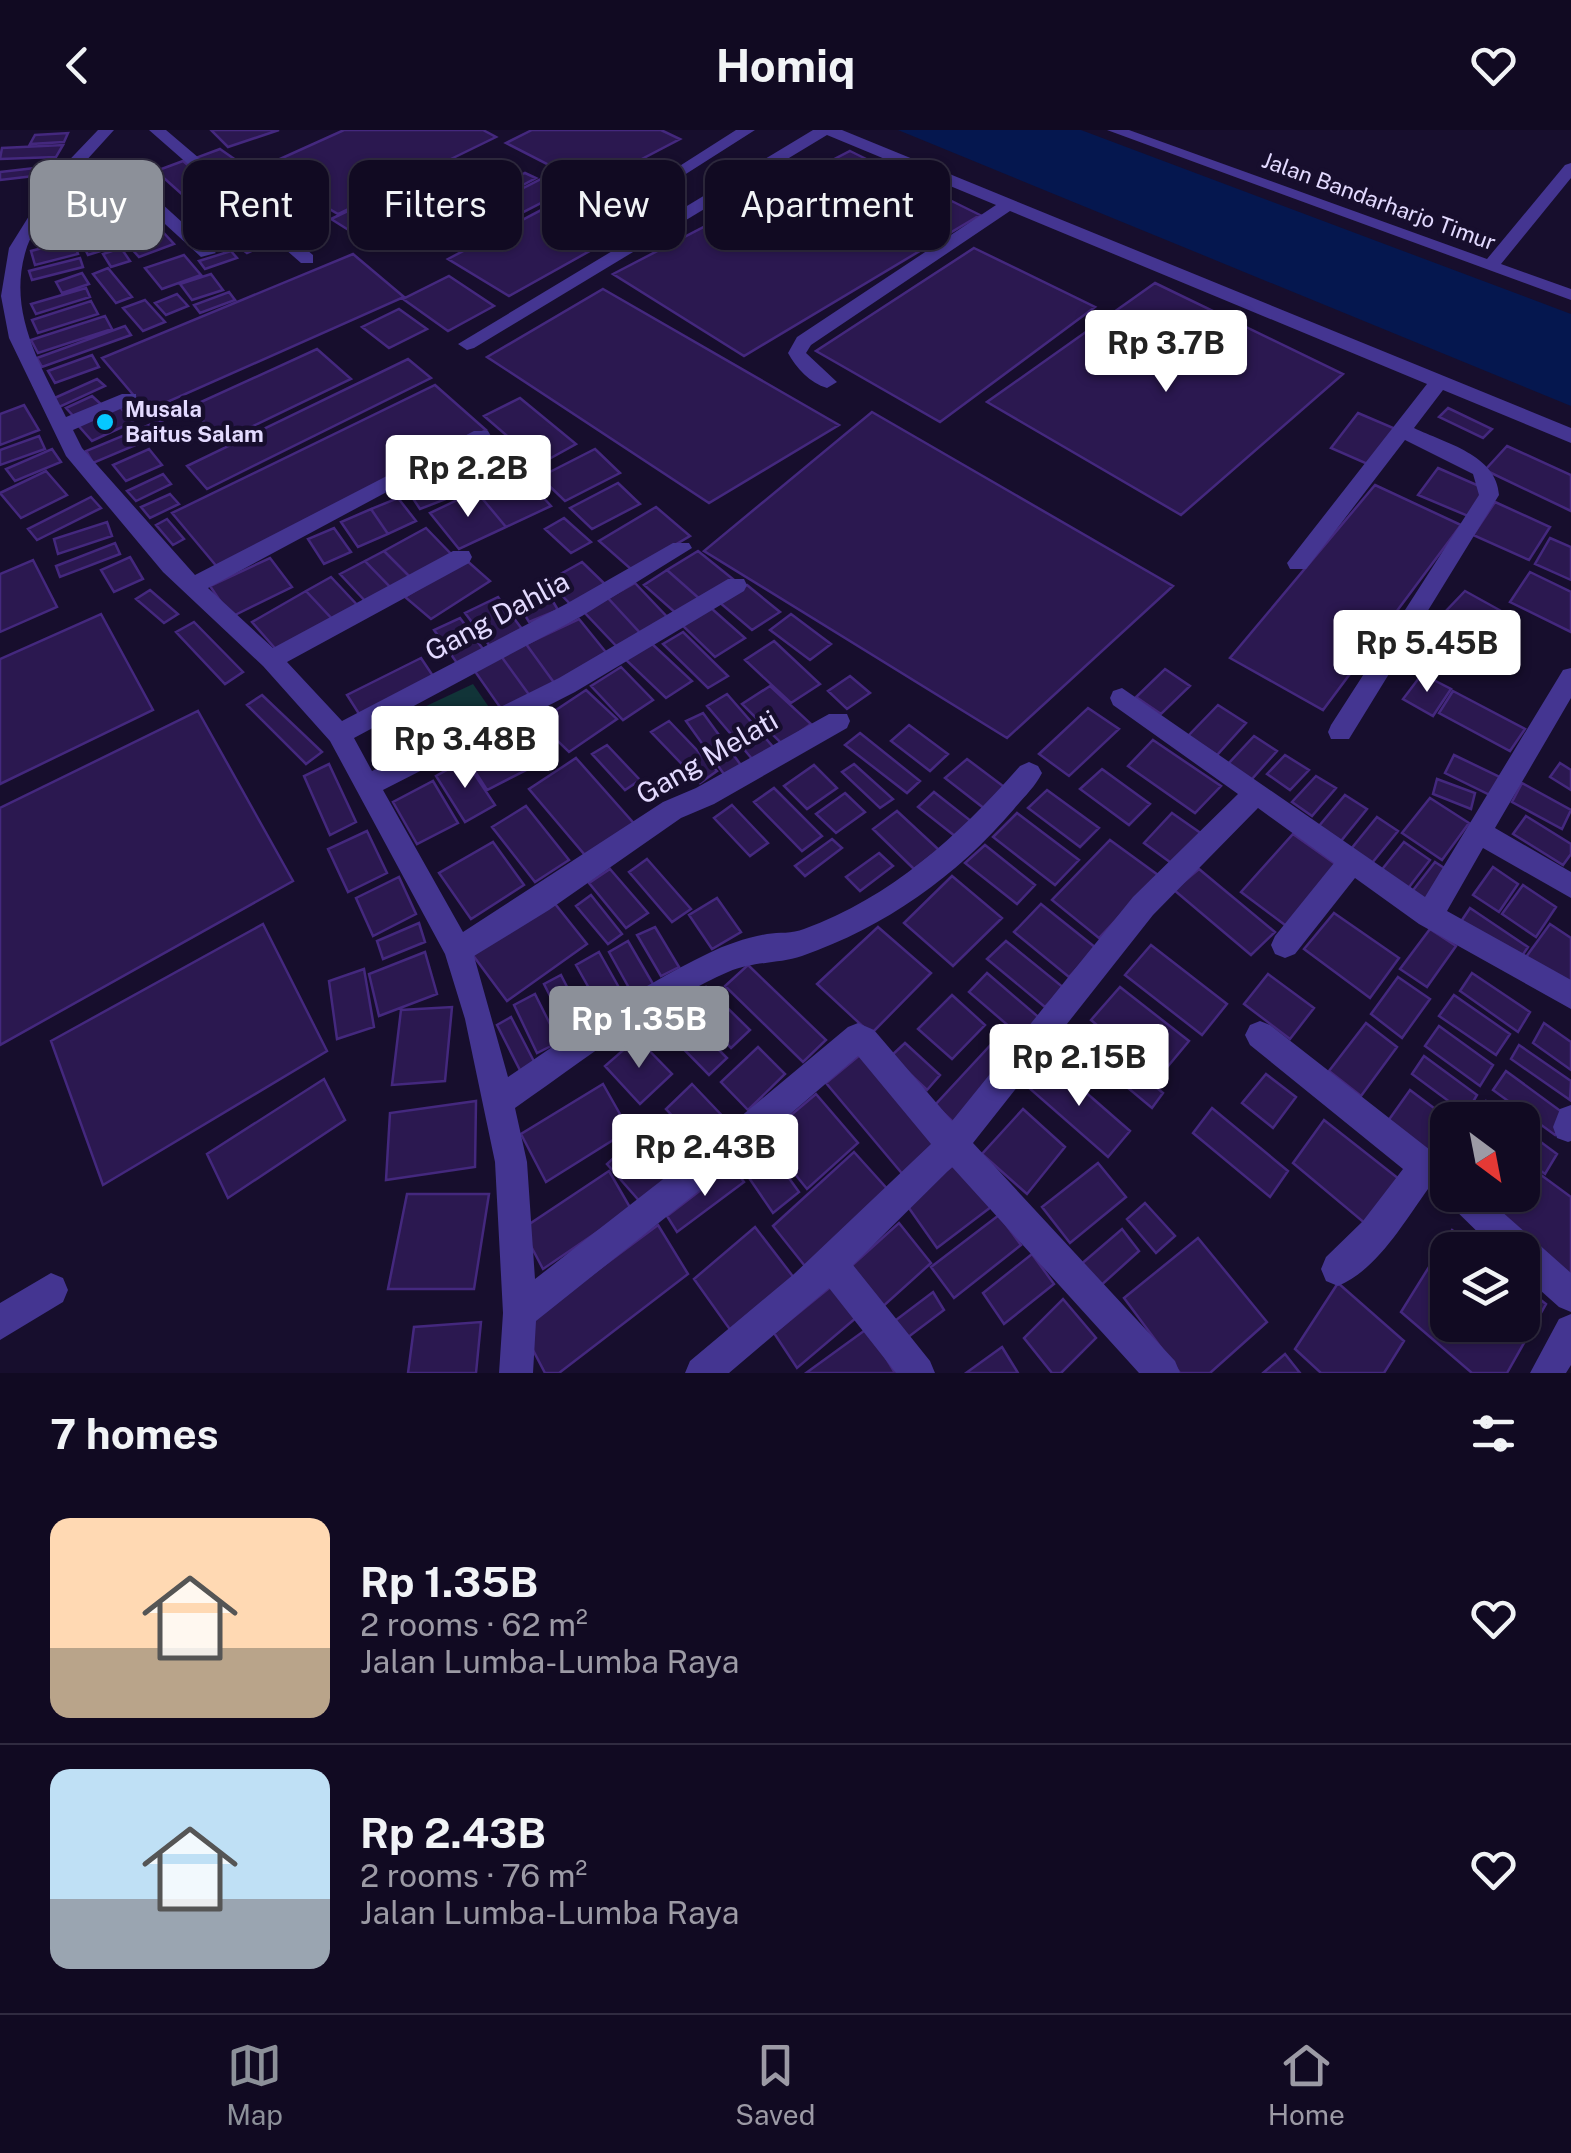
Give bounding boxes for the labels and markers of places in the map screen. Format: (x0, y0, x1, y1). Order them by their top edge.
pin: Rp 3.7B (1074, 310, 1258, 395)
place label: Musala Baitus Salam (125, 396, 264, 447)
marker: Musala Baitus Salam (94, 411, 116, 433)
pin: Rp 2.2B (376, 435, 560, 520)
pin: Rp 5.45B (1324, 610, 1530, 695)
pin: Rp 3.48B (362, 706, 568, 791)
pin: Rp 1.35B (536, 986, 742, 1071)
pin: Rp 2.15B (976, 1024, 1182, 1109)
pin: Rp 2.43B (602, 1114, 808, 1199)

